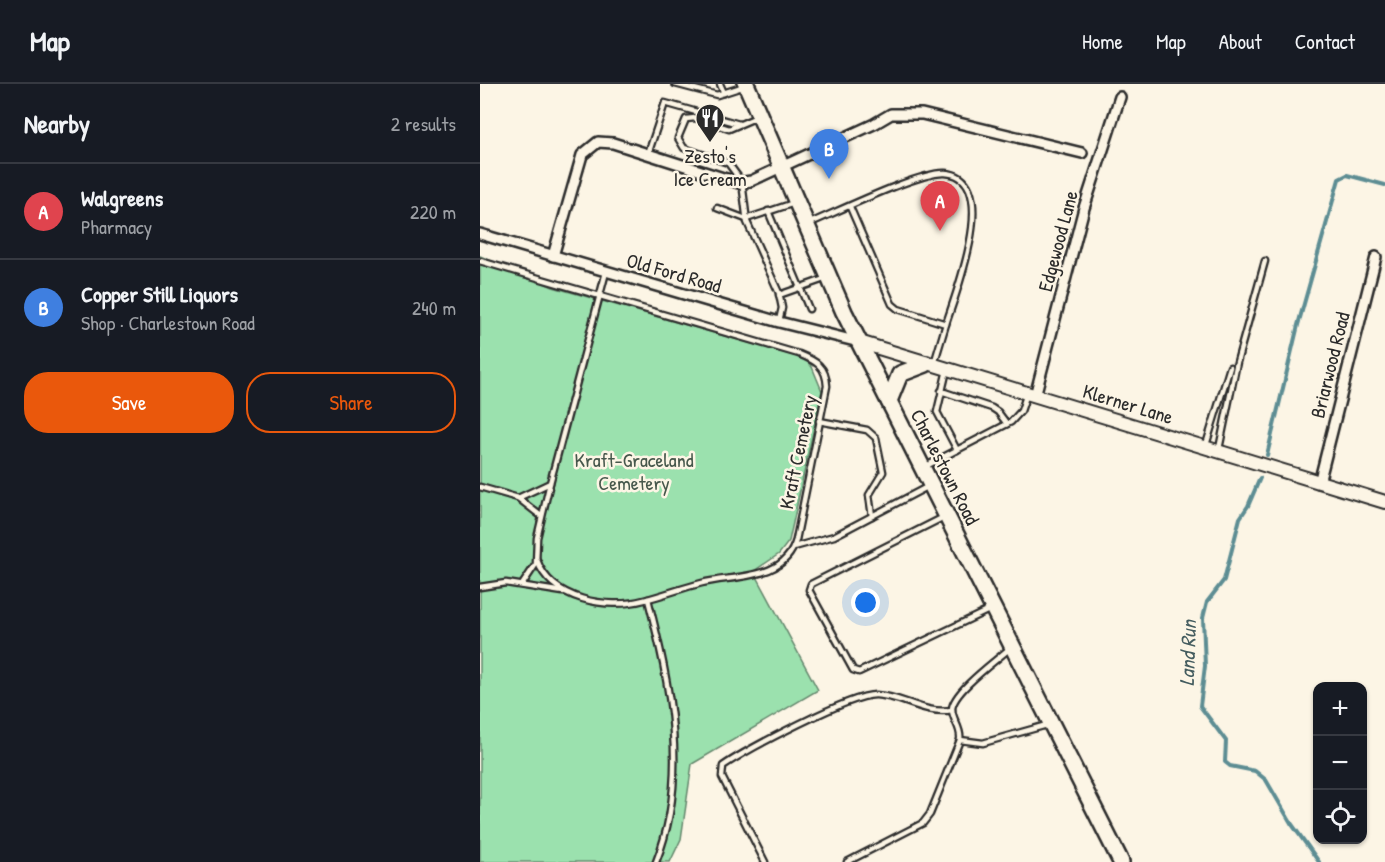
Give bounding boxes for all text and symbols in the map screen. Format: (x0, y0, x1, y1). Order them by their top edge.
text: Map (30, 22, 70, 60)
text: Home (1082, 27, 1123, 56)
text: Map (1156, 27, 1186, 56)
text: About (1219, 27, 1262, 56)
text: Contact (1295, 27, 1355, 56)
restaurant icon: Zesto's Ice Cream (694, 102, 726, 144)
text: Nearby (24, 106, 90, 141)
text: 2 results (391, 110, 456, 137)
pin: B (810, 130, 848, 179)
place label: Zesto's Ice Cream (673, 142, 747, 192)
pin: A (920, 182, 960, 231)
text: Walgreens (81, 183, 163, 213)
street label: Edgewood Lane (1031, 187, 1084, 294)
text: A (39, 198, 48, 225)
text: 220 m (410, 198, 456, 225)
text: Pharmacy (81, 213, 152, 240)
street label: Old Ford Road (624, 246, 725, 299)
text: Copper Still Liquors (81, 279, 238, 309)
text: B (38, 294, 49, 321)
text: 240 m (412, 294, 456, 321)
text: Shop · Charlestown Road (81, 309, 255, 336)
street label: Briarwood Road (1303, 309, 1356, 421)
button: Save (24, 372, 234, 433)
button: Share (246, 372, 456, 433)
street label: Klerner Lane (1080, 377, 1177, 430)
street label: Kraft Cemetery (772, 392, 823, 512)
street label: Charlestown Road (905, 404, 986, 529)
park label: Kraft-Graceland Cemetery (575, 446, 694, 496)
your location (851, 588, 880, 617)
water label: Land Run (1172, 618, 1203, 686)
map controls (1313, 682, 1367, 844)
button: + (1313, 682, 1367, 736)
button: − (1313, 736, 1367, 790)
button: locate (1313, 790, 1367, 844)

